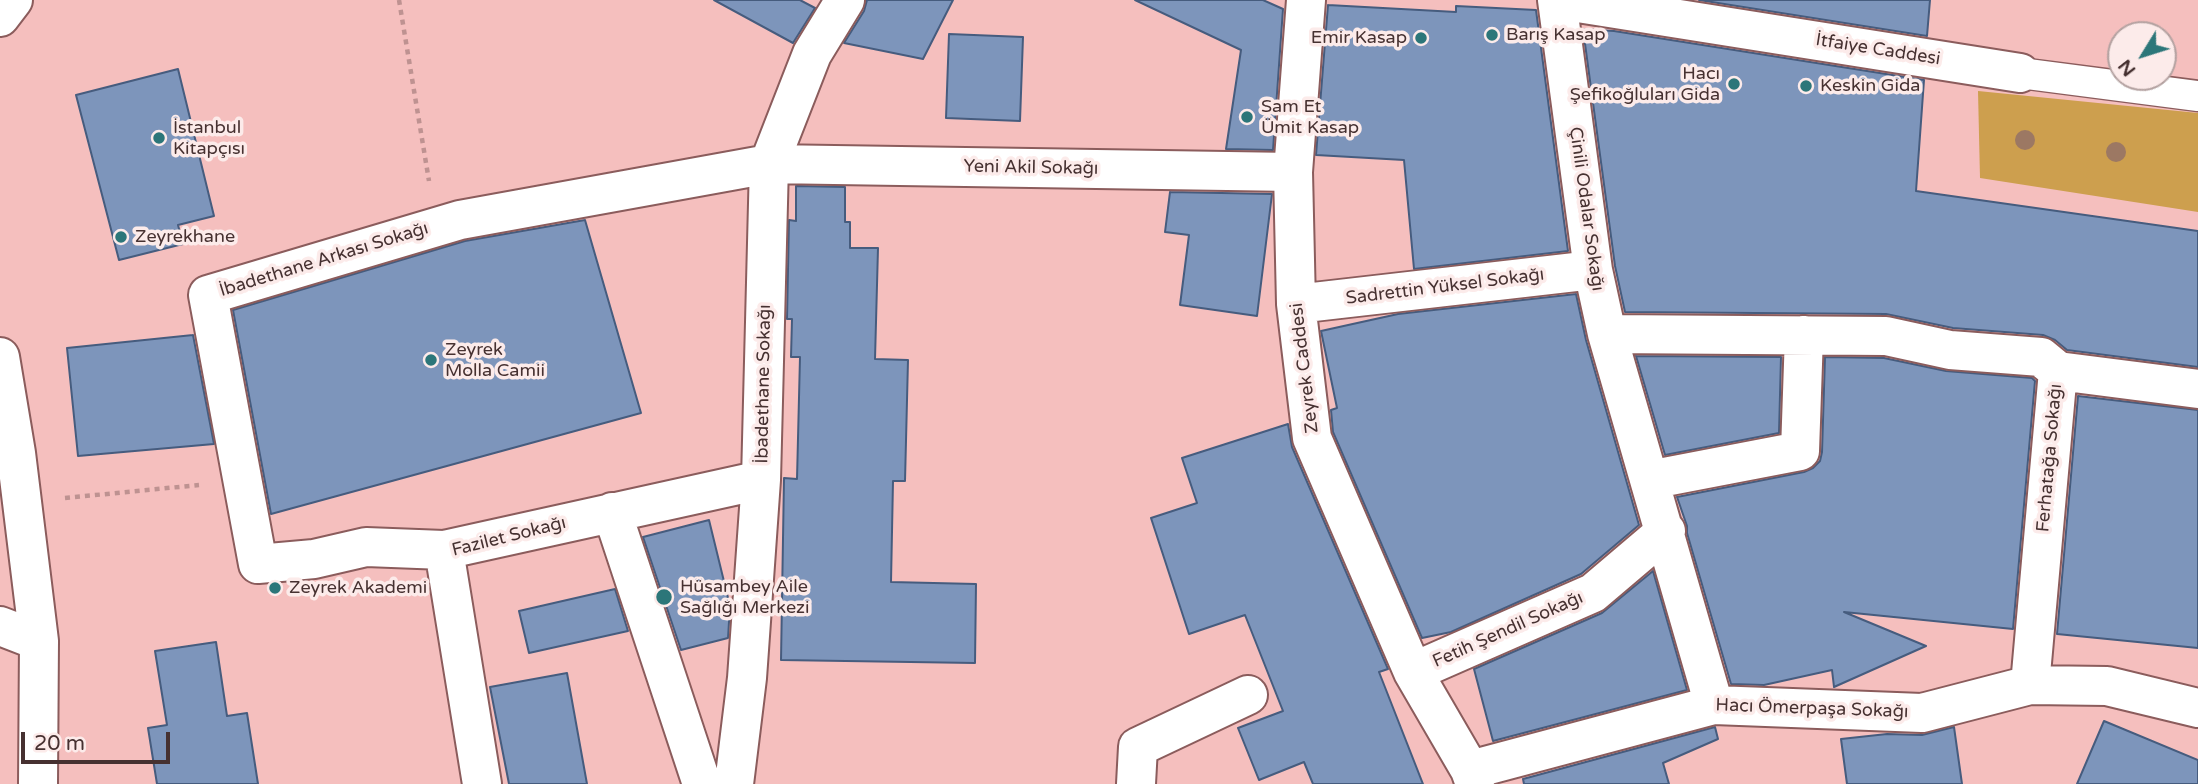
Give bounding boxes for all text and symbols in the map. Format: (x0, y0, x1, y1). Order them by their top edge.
north arrow (2107, 21, 2177, 91)
place label: Barış Kasap (1506, 24, 1606, 46)
place label: Emir Kasap (1311, 27, 1407, 49)
marker: Barış Kasap (1484, 27, 1500, 43)
street label: İtfaiye Caddesi (1814, 29, 1942, 71)
marker: Emir Kasap (1413, 30, 1429, 46)
text: N (2114, 55, 2140, 80)
place label: Hacı Şefikoğluları Gida (1570, 63, 1720, 106)
place label: Keskin Gida (1820, 75, 1920, 97)
marker: Hacı Şefikoğluları Gida (1726, 76, 1742, 92)
marker: Keskin Gida (1798, 78, 1814, 94)
place label: Sam Et Ümit Kasap (1261, 96, 1359, 138)
marker: Sam Et Ümit Kasap (1239, 109, 1255, 125)
place label: İstanbul Kitapçısı (173, 117, 245, 160)
street label: Çinili Odalar Sokağı (1564, 125, 1608, 293)
marker: İstanbul Kitapçısı (151, 130, 167, 146)
street label: Yeni Akil Sokağı (963, 156, 1099, 180)
street label: İbadethane Arkası Sokağı (217, 218, 431, 302)
place label: Zeyrekhane (135, 226, 235, 248)
marker: Zeyrekhane (113, 229, 129, 245)
street label: Sadrettin Yüksel Sokağı (1345, 264, 1545, 310)
street label: Zeyrek Caddesi (1286, 302, 1324, 434)
street label: İbadethane Sokağı (752, 304, 776, 464)
place label: Zeyrek Molla Camii (445, 339, 545, 382)
marker: Zeyrek Molla Camii (423, 352, 439, 368)
street label: Ferhatağa Sokağı (2033, 383, 2067, 533)
street label: Fazilet Sokağı (450, 512, 568, 562)
place label: Hüsambey Aile Sağlığı Merkezi (680, 576, 810, 618)
place label: Zeyrek Akademi (289, 577, 427, 599)
marker: Zeyrek Akademi (267, 580, 283, 596)
marker: Hüsambey Aile Sağlığı Merkezi (654, 587, 674, 607)
street label: Fetih Şendil Sokağı (1429, 587, 1587, 673)
street label: Hacı Ömerpaşa Sokağı (1715, 695, 1909, 723)
scale bar (24, 718, 173, 762)
text: 20 m (34, 731, 85, 756)

